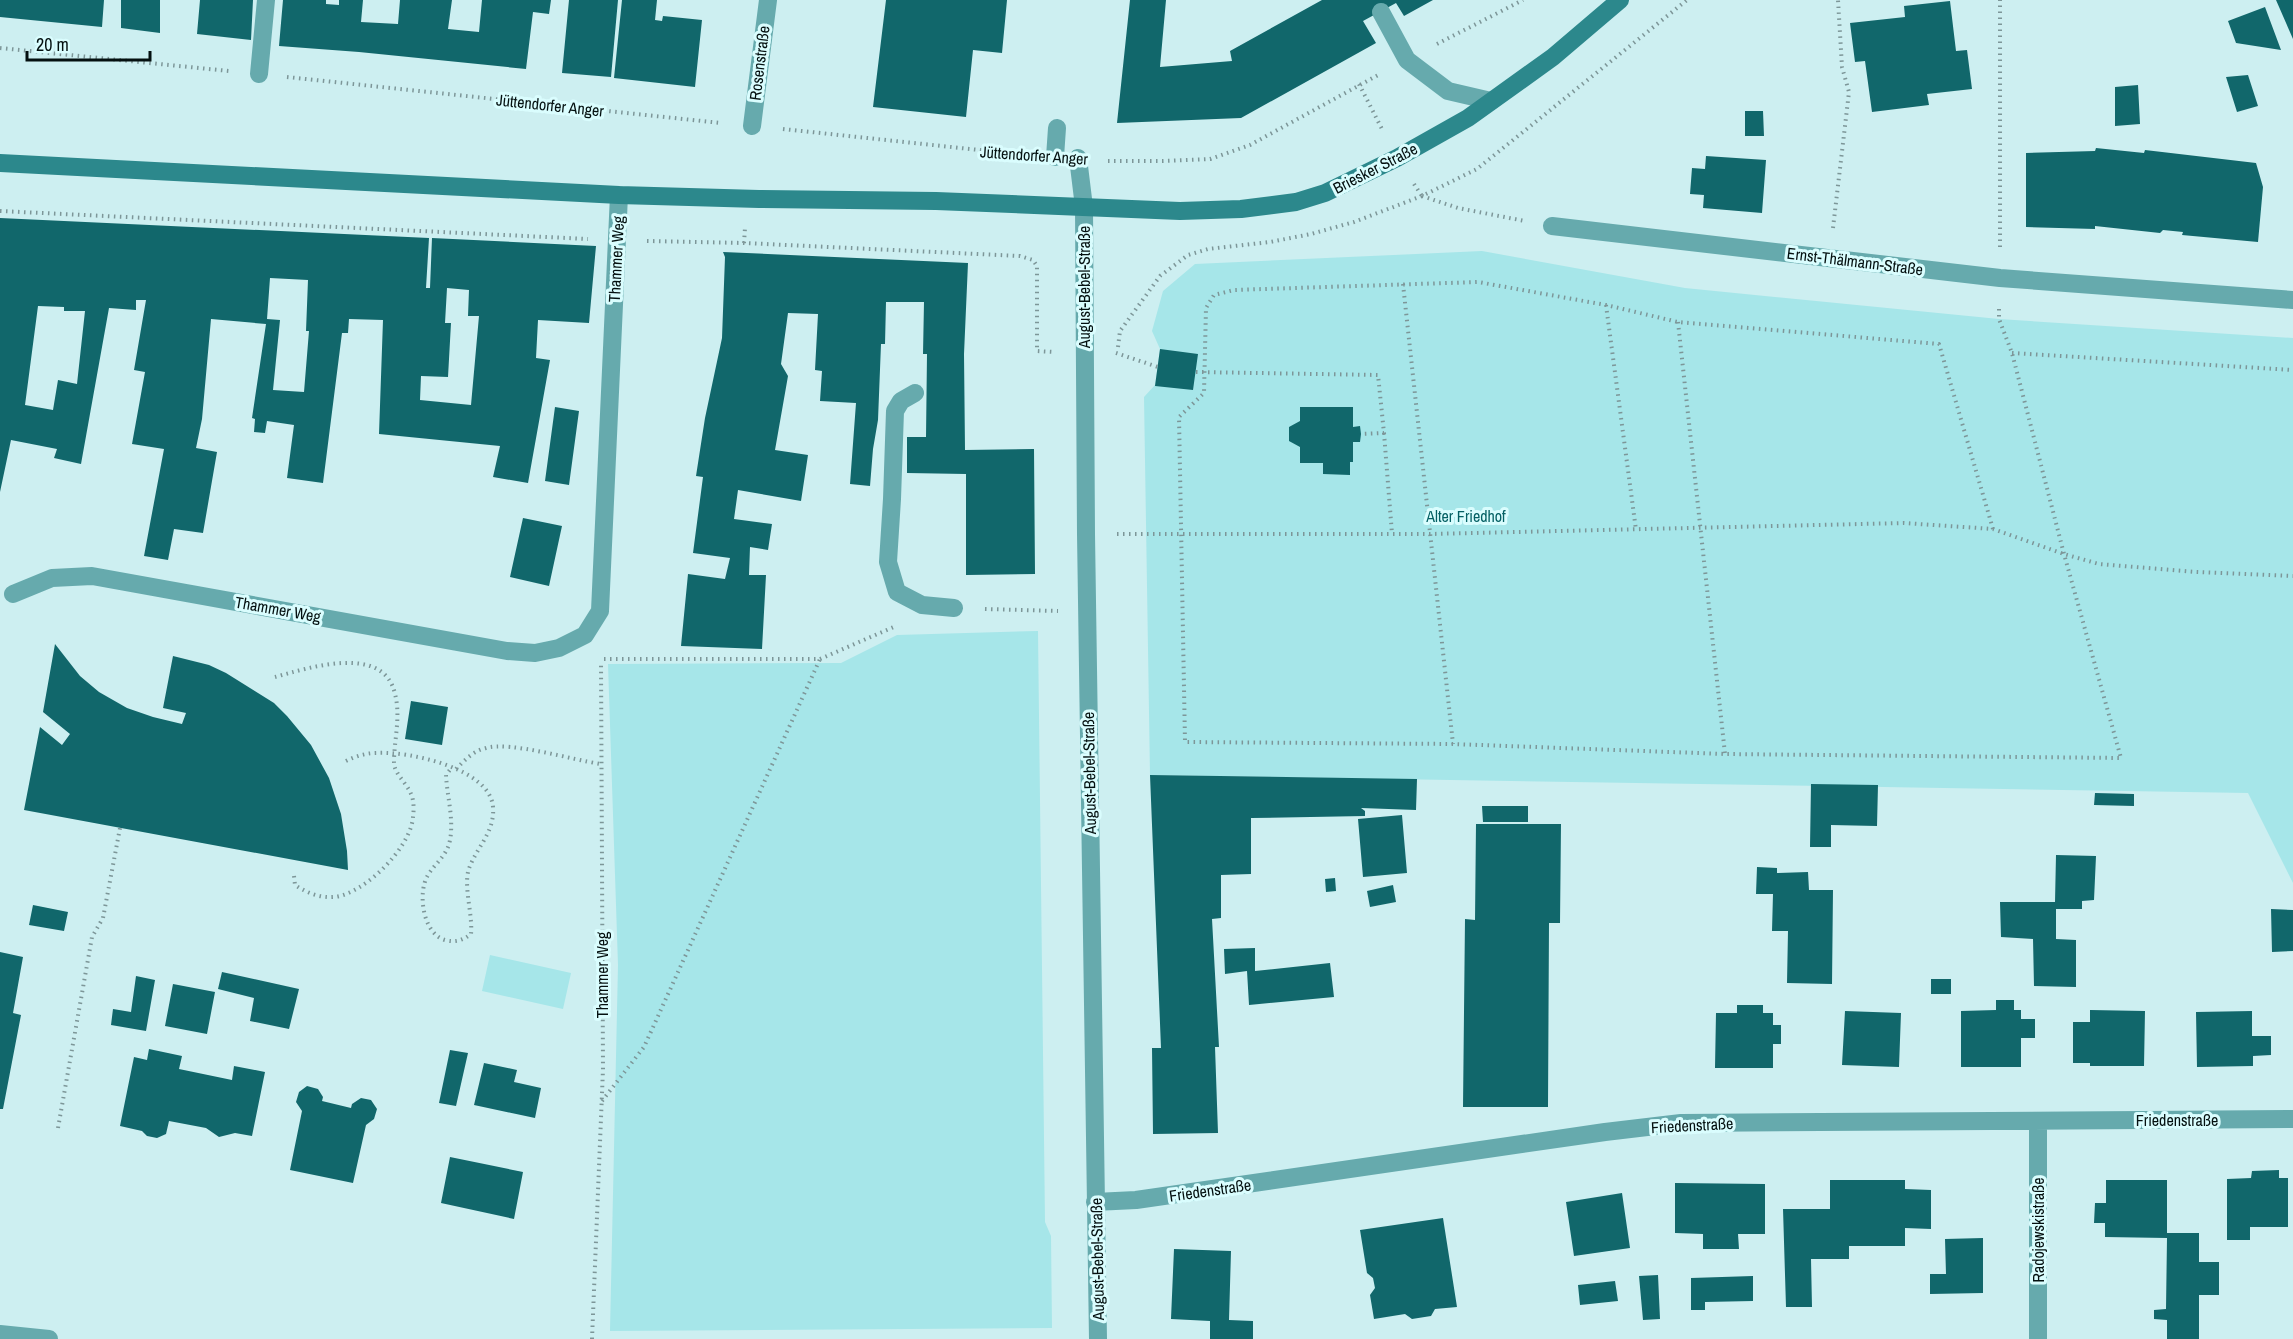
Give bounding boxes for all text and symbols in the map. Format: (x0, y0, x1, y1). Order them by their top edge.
scale bar (27, 24, 150, 62)
street label: Rosenstraße (744, 24, 774, 102)
text: 20 m (36, 32, 69, 57)
street label: Jüttendorfer Anger (495, 88, 605, 122)
street label: Briesker Straße (1329, 137, 1421, 199)
street label: Jüttendorfer Anger (979, 140, 1089, 170)
street label: Thammer Weg (603, 215, 629, 303)
street label: August-Bebel-Straße (1073, 226, 1095, 349)
street label: Ernst-Thälmann-Straße (1786, 242, 1924, 280)
park label: Alter Friedhof (1425, 505, 1506, 527)
street label: Thammer Weg (233, 591, 323, 627)
street label: August-Bebel-Straße (1077, 712, 1101, 835)
street label: Thammer Weg (591, 931, 613, 1018)
street label: Friedenstraße (2136, 1109, 2218, 1131)
street label: Friedenstraße (1650, 1112, 1734, 1138)
street label: Friedenstraße (1168, 1173, 1252, 1207)
street label: Radojewskistraße (2027, 1178, 2049, 1283)
street label: August-Bebel-Straße (1085, 1198, 1109, 1321)

